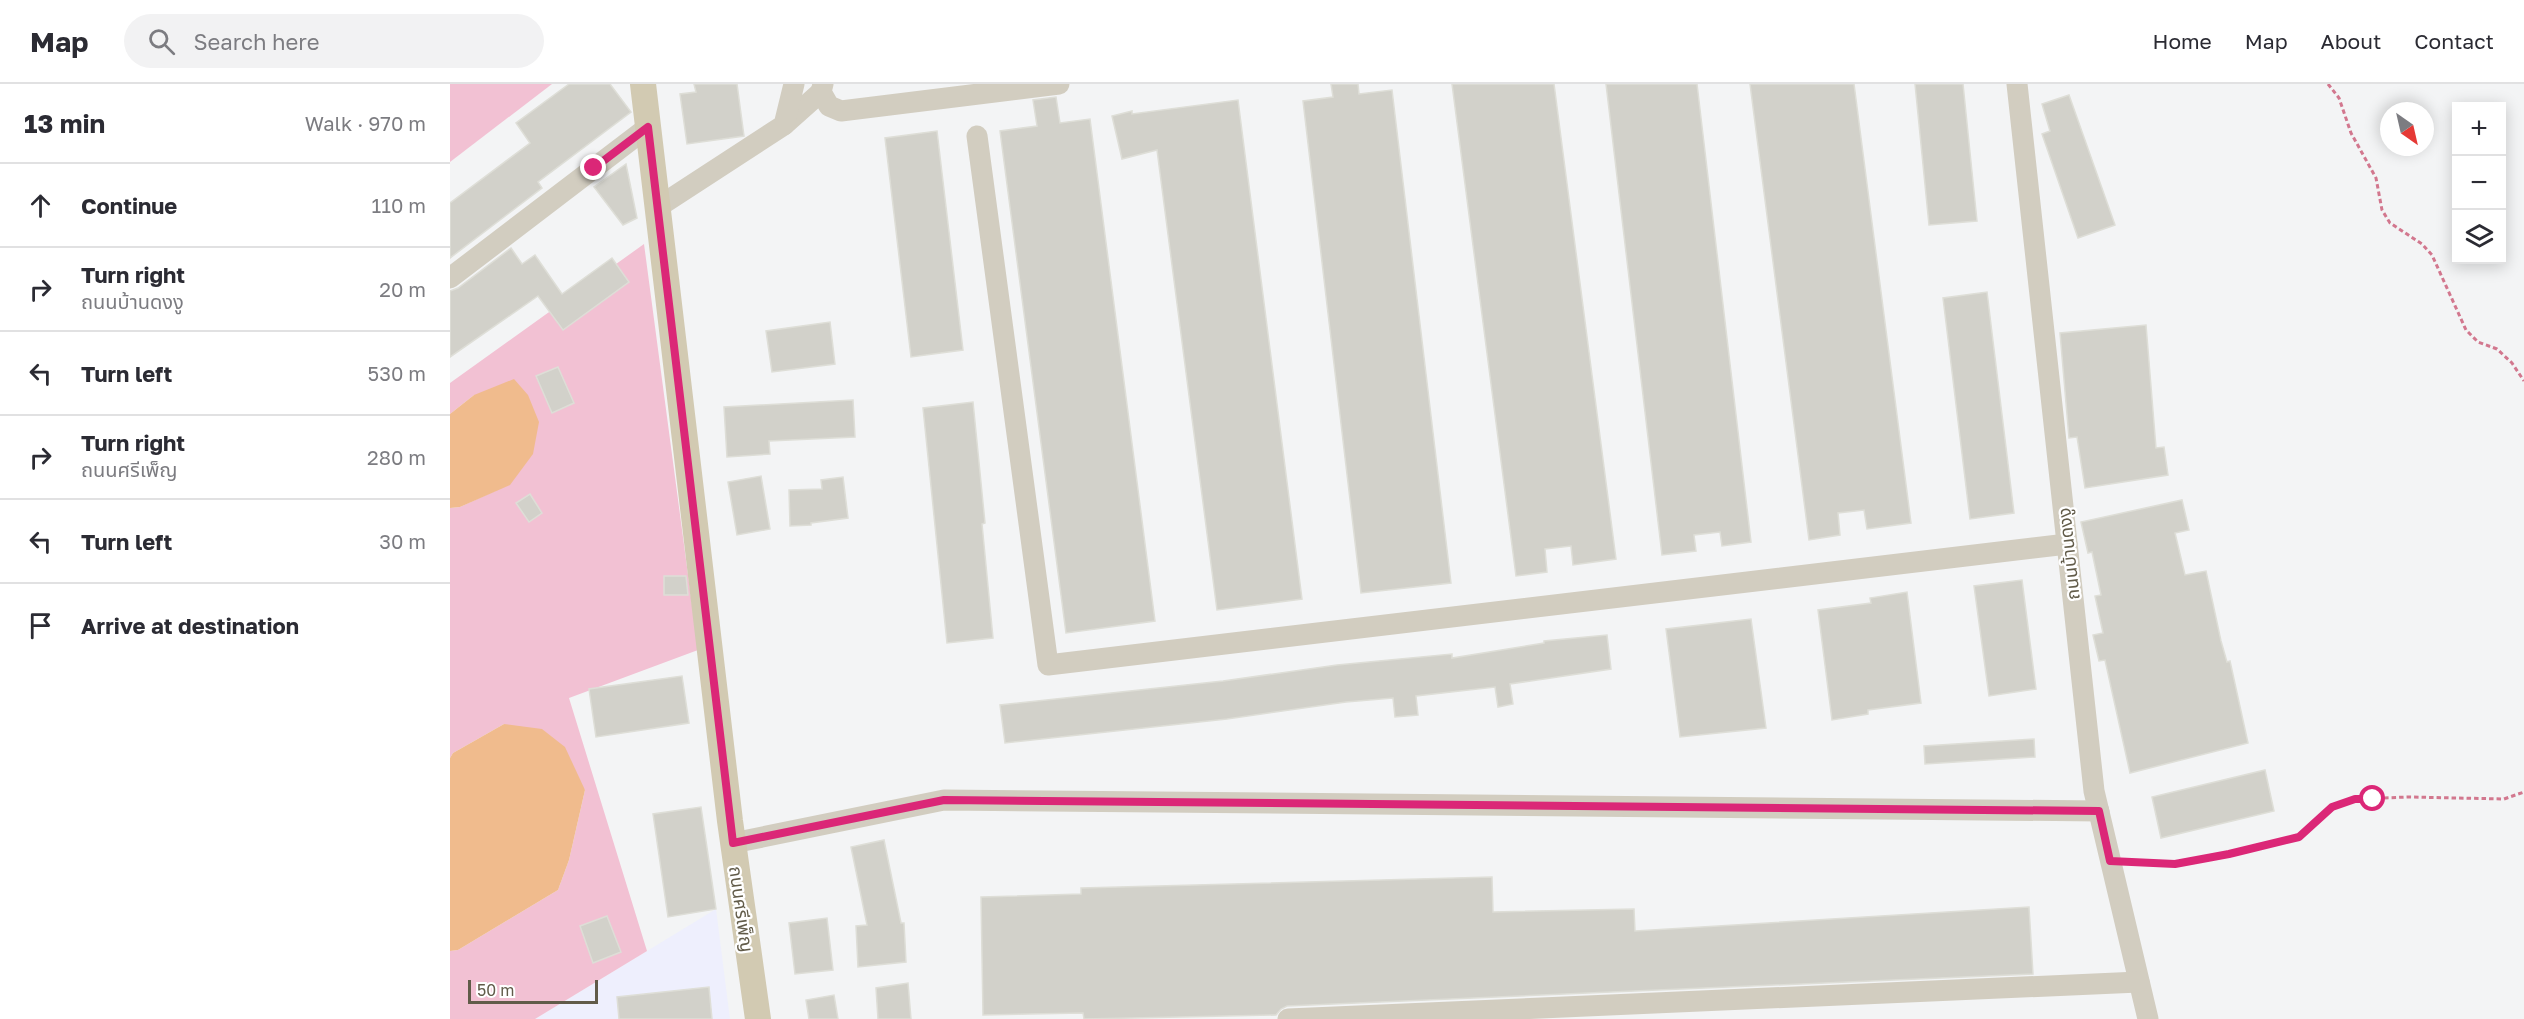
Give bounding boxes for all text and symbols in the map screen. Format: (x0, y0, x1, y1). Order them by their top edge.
search box (124, 14, 544, 68)
text: Map (30, 25, 88, 58)
icon: search (145, 25, 178, 58)
text: Search here (193, 28, 319, 55)
text: Home (2152, 28, 2212, 54)
text: Map (2245, 28, 2288, 54)
text: About (2321, 28, 2381, 54)
text: Contact (2414, 28, 2494, 54)
north arrow (2380, 102, 2434, 156)
map controls (2452, 102, 2506, 264)
button: + (2452, 102, 2506, 156)
text: 13 min (24, 108, 105, 139)
text: Walk · 970 m (305, 111, 426, 135)
route end (580, 154, 606, 180)
button: − (2452, 156, 2506, 210)
icon: ahead (24, 189, 57, 222)
text: Continue (81, 192, 177, 219)
text: 110 m (372, 193, 426, 217)
button: layers (2452, 210, 2506, 264)
text: Turn right (81, 261, 185, 288)
icon: right (24, 273, 57, 306)
text: 20 m (379, 277, 426, 301)
text: ถนนบ้านดงงู (81, 289, 184, 313)
icon: left (24, 357, 57, 390)
text: Turn left (81, 360, 172, 387)
text: 530 m (368, 361, 426, 385)
text: Turn right (81, 429, 185, 456)
icon: right (24, 441, 57, 474)
text: 280 m (367, 445, 426, 469)
text: ถนนศรีเพ็ญ (81, 457, 177, 481)
street label: ถนนบ้านดงงู (2052, 507, 2086, 601)
icon: left (24, 525, 57, 558)
text: Turn left (81, 528, 172, 555)
text: 30 m (379, 529, 426, 553)
icon: arrive (24, 609, 57, 642)
text: Arrive at destination (81, 612, 299, 639)
route start (2359, 785, 2385, 811)
street label: ถนนศรีเพ็ญ (725, 864, 759, 954)
scale bar (468, 977, 598, 1004)
text: 50 m (477, 980, 514, 1000)

